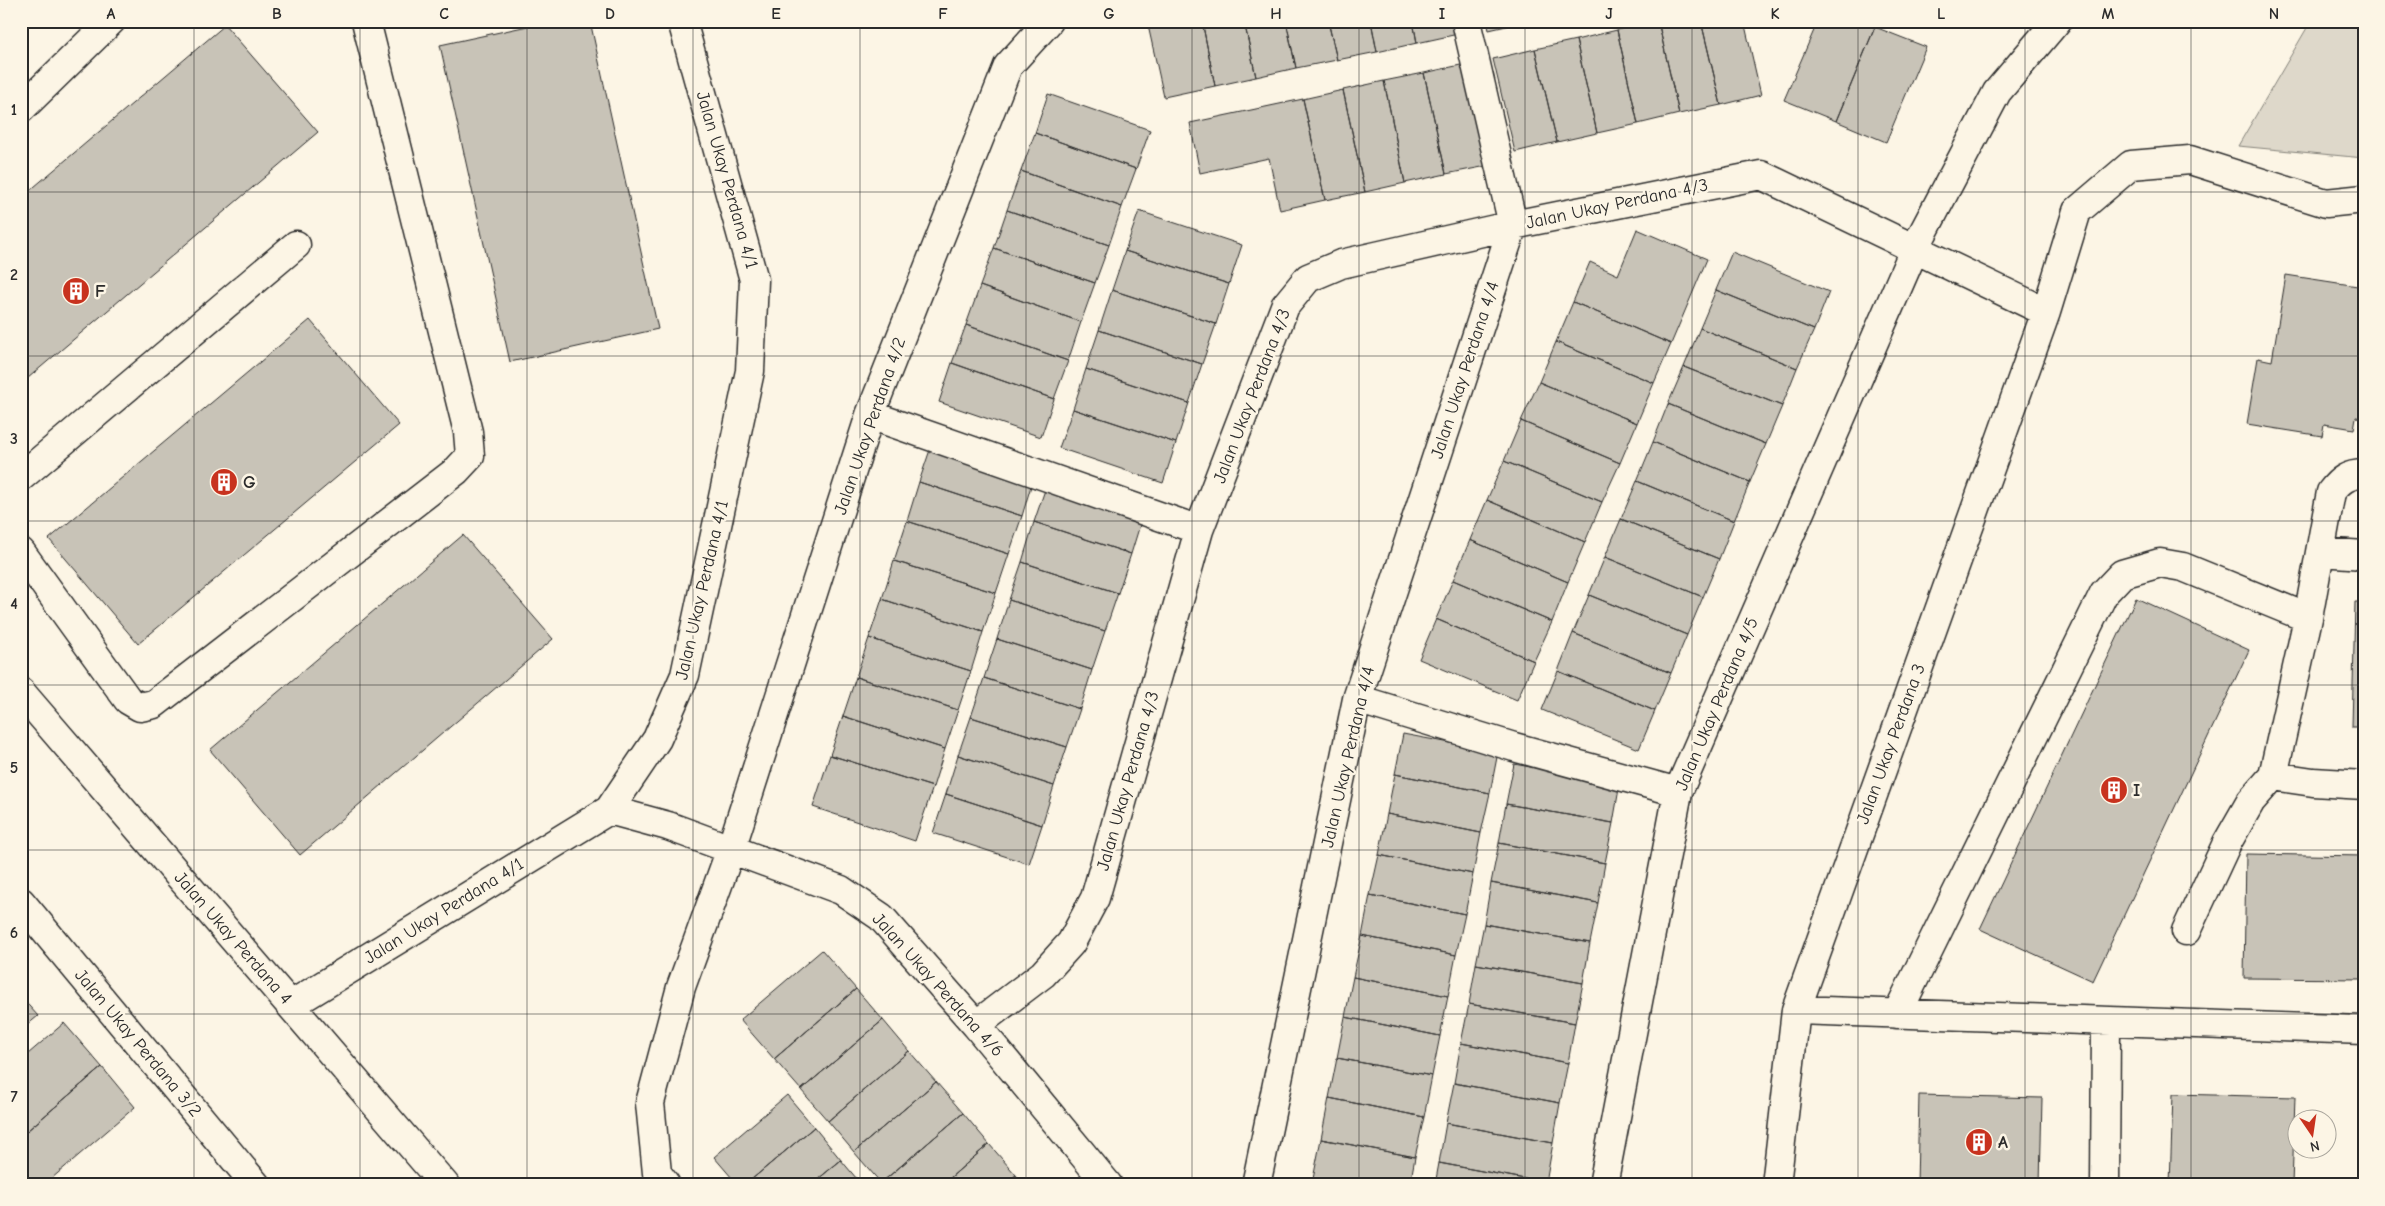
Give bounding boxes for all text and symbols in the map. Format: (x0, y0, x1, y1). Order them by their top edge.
text: A (107, 5, 116, 23)
text: B (272, 5, 282, 23)
text: C (439, 5, 449, 23)
text: D (605, 5, 615, 23)
text: E (771, 5, 781, 23)
text: F (938, 5, 948, 23)
text: G (1103, 5, 1115, 23)
text: H (1270, 5, 1282, 23)
text: I (1439, 5, 1445, 23)
text: J (1605, 5, 1613, 23)
text: K (1770, 5, 1780, 23)
text: L (1937, 5, 1945, 23)
text: M (2102, 5, 2115, 23)
text: N (2269, 5, 2279, 23)
street label: Jalan Ukay Perdana 4/1 (692, 89, 762, 271)
text: 1 (11, 101, 17, 119)
street label: Jalan Ukay Perdana 4/3 (1524, 174, 1710, 234)
text: 2 (10, 266, 18, 284)
building icon: F (61, 276, 91, 306)
street label: Jalan Ukay Perdana 4/4 (1426, 279, 1504, 461)
place label: F (95, 281, 106, 302)
street label: Jalan Ukay Perdana 4/3 (1209, 306, 1295, 486)
street label: Jalan Ukay Perdana 4/2 (830, 335, 910, 517)
text: 3 (10, 430, 18, 448)
building icon: G (209, 467, 239, 497)
place label: G (243, 472, 256, 493)
street label: Jalan Ukay Perdana 4/1 (671, 498, 733, 682)
text: 4 (10, 595, 18, 613)
street label: Jalan Ukay Perdana 4/5 (1671, 614, 1763, 794)
street label: Jalan Ukay Perdana 3 (1852, 661, 1930, 827)
street label: Jalan Ukay Perdana 4/4 (1317, 664, 1379, 850)
street label: Jalan Ukay Perdana 4/3 (1092, 689, 1164, 873)
text: 5 (10, 759, 18, 777)
building icon: I (2099, 775, 2129, 805)
place label: I (2133, 780, 2140, 801)
street label: Jalan Ukay Perdana 4/1 (361, 853, 527, 969)
street label: Jalan Ukay Perdana 4 (170, 867, 296, 1009)
street label: Jalan Ukay Perdana 4/6 (868, 909, 1008, 1061)
text: 6 (10, 924, 18, 942)
street label: Jalan Ukay Perdana 3/2 (70, 965, 206, 1121)
text: 7 (10, 1088, 18, 1106)
north arrow (2288, 1108, 2338, 1158)
building icon: A (1964, 1127, 1994, 1157)
place label: A (1998, 1132, 2008, 1153)
text: N (2308, 1137, 2321, 1155)

